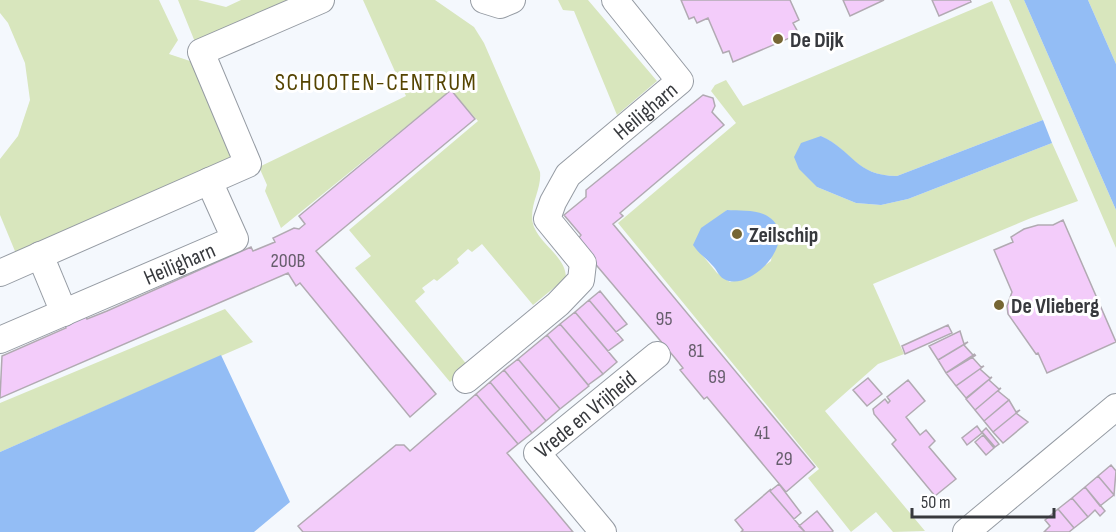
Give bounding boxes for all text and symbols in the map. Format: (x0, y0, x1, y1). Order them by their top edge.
place label: De Dijk (790, 27, 844, 54)
marker: De Dijk (771, 32, 785, 46)
district label: SCHOOTEN-CENTRUM (275, 68, 477, 97)
street label: Heiligharn (608, 77, 683, 146)
place label: Zeilschip (749, 222, 818, 249)
marker: Zeilschip (730, 227, 744, 241)
street label: Heiligharn (140, 237, 220, 292)
house number: 200B (271, 249, 306, 273)
place label: De Vlieberg (1011, 293, 1099, 320)
marker: De Vlieberg (992, 298, 1006, 312)
house number: 95 (656, 307, 672, 331)
house number: 81 (688, 339, 704, 363)
street label: Vrede en Vrijheid (530, 365, 642, 464)
house number: 69 (708, 365, 726, 389)
house number: 41 (754, 421, 770, 445)
house number: 29 (775, 447, 793, 471)
scale bar (912, 481, 1054, 519)
text: 50 m (921, 492, 951, 513)

